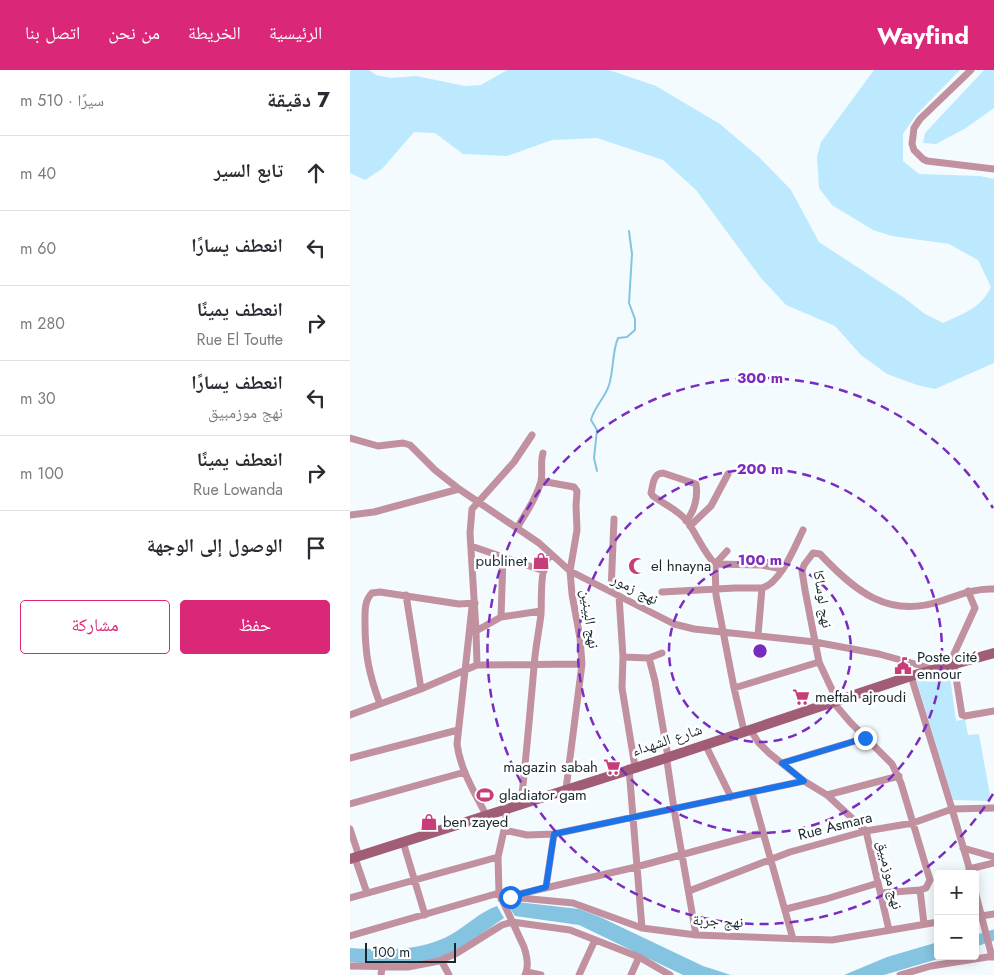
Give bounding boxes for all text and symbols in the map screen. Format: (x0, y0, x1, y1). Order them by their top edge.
text: Wayfind (877, 18, 969, 53)
text: اتصل بنا (25, 20, 80, 46)
text: من نحن (108, 20, 160, 46)
text: الخريطة (188, 20, 241, 46)
text: الرئيسية (269, 20, 322, 46)
text: 7 دقيقة (267, 85, 330, 115)
text: سيرًا · 510 m (20, 89, 104, 112)
text: تابع السير (214, 157, 283, 184)
icon: ahead (302, 159, 330, 187)
text: 40 m (20, 162, 56, 185)
text: انعطف يسارًا (191, 232, 283, 259)
icon: left (302, 234, 330, 262)
text: 60 m (20, 237, 56, 260)
text: انعطف يمينًا (197, 296, 283, 323)
icon: right (302, 309, 330, 337)
text: 280 m (20, 312, 65, 335)
text: Rue El Toutte (196, 328, 283, 351)
text: 300 m (737, 367, 783, 389)
text: انعطف يسارًا (191, 369, 283, 396)
icon: left (302, 384, 330, 412)
text: 30 m (20, 387, 56, 410)
text: نهج موزمبيق (208, 401, 283, 424)
text: انعطف يمينًا (197, 446, 283, 473)
text: 200 m (737, 458, 783, 480)
icon: right (302, 459, 330, 487)
text: 100 m (20, 462, 64, 485)
text: Rue Lowanda (193, 478, 283, 501)
text: الوصول إلى الوجهة (147, 532, 283, 559)
icon: arrive (302, 534, 330, 562)
text: 100 m (738, 549, 782, 571)
place label: publinet (475, 550, 527, 572)
shop icon: publinet (531, 551, 551, 571)
place label: el hnayna (651, 555, 711, 577)
mosque icon: el hnayna (627, 556, 647, 576)
street label: نهج زمور (607, 567, 662, 610)
street label: نهج لوساكا (808, 569, 838, 629)
street label: نهج البينين (575, 588, 605, 650)
button: مشاركة (20, 600, 170, 654)
button: حفظ (180, 600, 330, 654)
centre of rings (751, 642, 769, 660)
place label: Poste cité ennour (917, 646, 978, 685)
public building icon: Poste cité ennour (893, 656, 913, 676)
place label: meftah ajroudi (815, 686, 906, 708)
supermarket icon: meftah ajroudi (791, 687, 811, 707)
street label: شارع الشهداء (629, 718, 705, 762)
route end (854, 727, 877, 750)
place label: magazin sabah (503, 756, 598, 778)
supermarket icon: magazin sabah (602, 757, 622, 777)
place label: gladiator gam (499, 784, 587, 806)
sports icon: gladiator gam (475, 785, 495, 805)
street label: Rue Asmara (796, 806, 874, 846)
place label: ben zayed (443, 811, 508, 833)
shop icon: ben zayed (419, 812, 439, 832)
street label: نهج موزمبيق (871, 838, 909, 912)
map controls (934, 870, 979, 960)
button: + (934, 870, 979, 915)
route start (499, 886, 522, 909)
street label: نهج جربة (692, 909, 744, 933)
button: − (934, 915, 979, 960)
scale bar (365, 940, 456, 963)
text: 100 m (372, 942, 410, 962)

